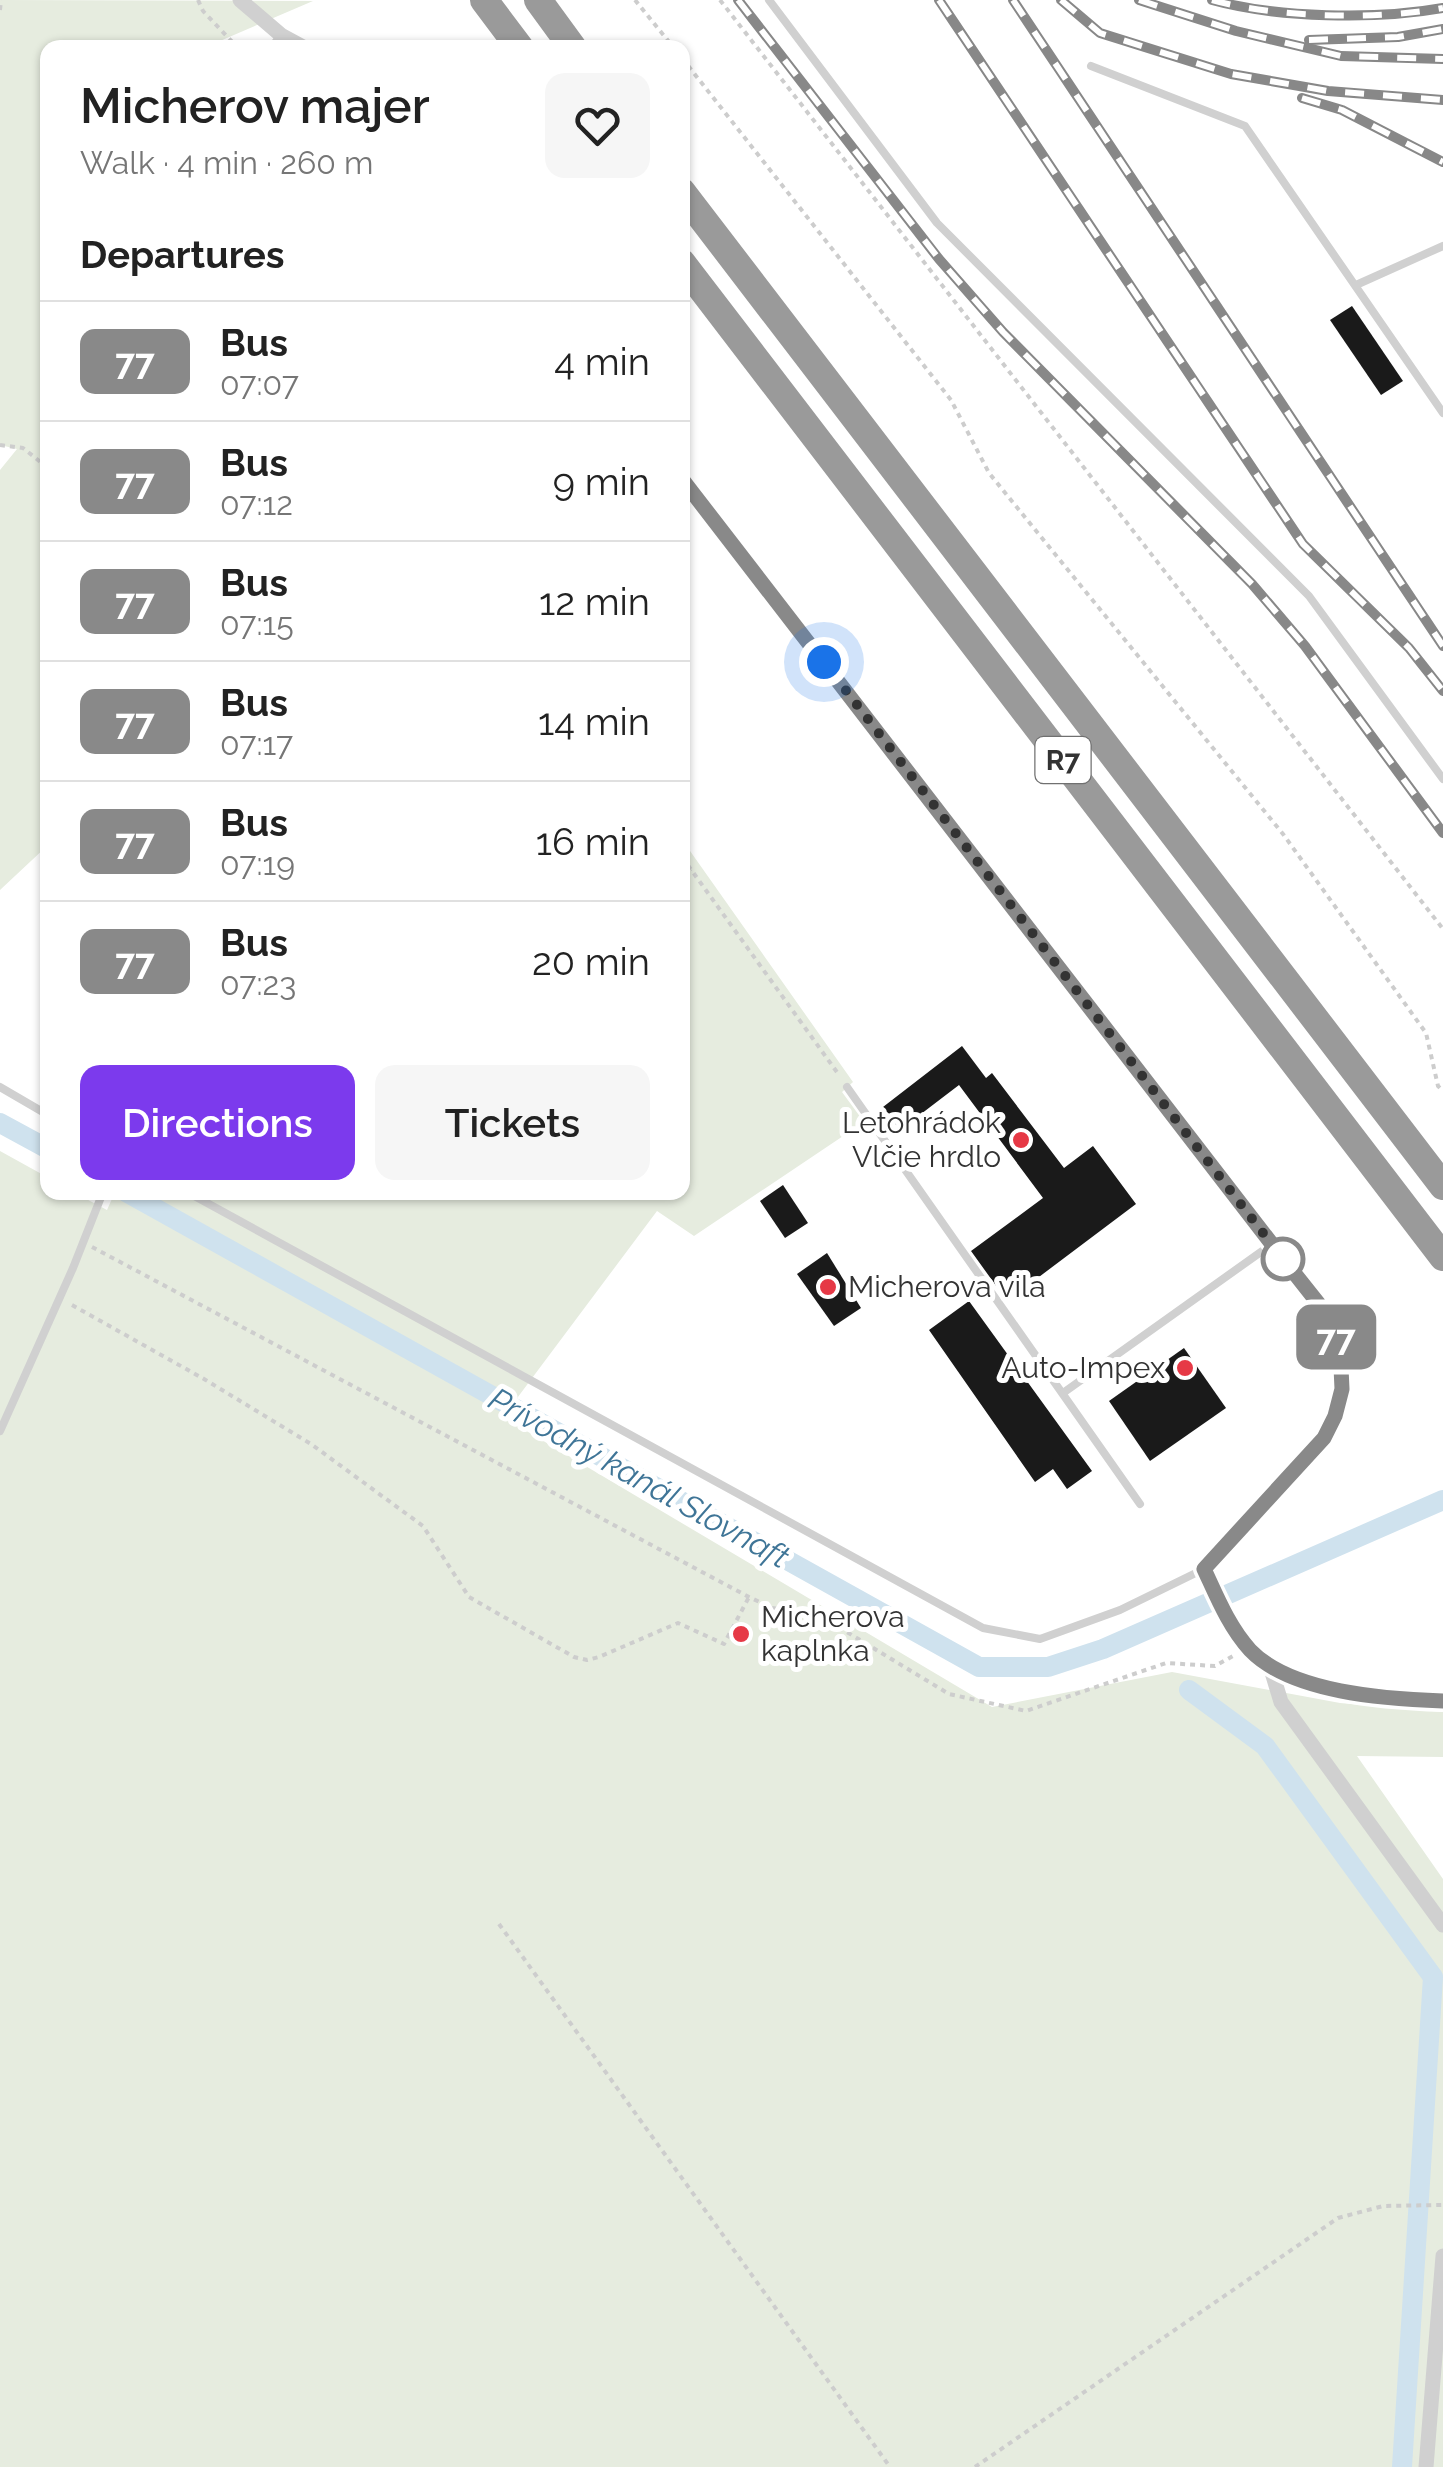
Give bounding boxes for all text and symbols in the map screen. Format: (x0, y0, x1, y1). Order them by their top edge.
button: heart (545, 73, 650, 178)
text: Micherov majer (80, 78, 430, 134)
text: Walk · 4 min · 260 m (80, 144, 373, 181)
text: Departures (80, 232, 285, 277)
text: Bus (220, 320, 288, 365)
text: 4 min (554, 339, 650, 384)
text: 77 (115, 341, 155, 382)
text: 07:07 (220, 365, 299, 402)
text: Bus (220, 440, 288, 485)
text: 9 min (553, 459, 650, 504)
text: 77 (115, 461, 155, 502)
text: 07:12 (220, 485, 293, 522)
text: Bus (220, 560, 288, 605)
text: 12 min (539, 579, 650, 624)
text: 77 (115, 581, 155, 622)
text: 07:15 (220, 605, 294, 642)
your location (799, 637, 849, 687)
text: Bus (220, 680, 288, 725)
text: 14 min (538, 699, 650, 744)
text: 77 (115, 701, 155, 742)
text: 07:17 (220, 725, 293, 762)
road number: R7 (1036, 737, 1090, 783)
text: Bus (220, 800, 288, 845)
text: 16 min (536, 819, 650, 864)
text: 77 (115, 821, 155, 862)
text: 07:19 (220, 845, 295, 882)
text: Bus (220, 920, 288, 965)
text: 20 min (532, 939, 650, 984)
text: 77 (115, 941, 155, 982)
text: 07:23 (220, 965, 296, 1002)
button: Directions (80, 1065, 355, 1180)
button: Tickets (375, 1065, 650, 1180)
place label: Letohrádok Vlčie hrdlo (842, 1105, 1001, 1174)
marker: Letohrádok Vlčie hrdlo (1010, 1129, 1032, 1151)
unlabelled marker (1262, 1238, 1304, 1280)
place label: Micherova vila (848, 1269, 1046, 1304)
marker: Micherova vila (817, 1276, 839, 1298)
line badge: 77 (1291, 1304, 1381, 1370)
text: 77 (1316, 1317, 1356, 1358)
place label: Auto-Impex (1001, 1350, 1165, 1385)
marker: Auto-Impex (1174, 1357, 1196, 1379)
water label: Prívodný kanál Slovnaft (483, 1380, 796, 1576)
place label: Micherova kaplnka (761, 1599, 905, 1668)
marker: Micherova kaplnka (730, 1623, 752, 1645)

